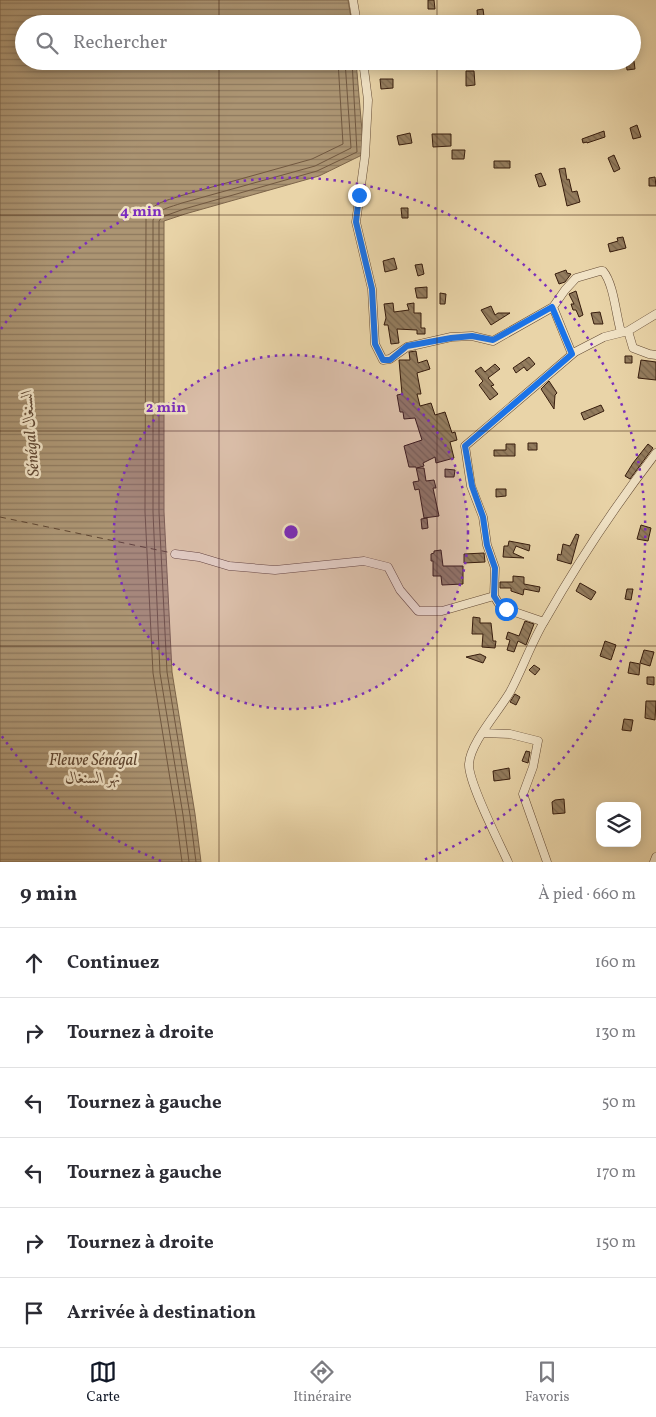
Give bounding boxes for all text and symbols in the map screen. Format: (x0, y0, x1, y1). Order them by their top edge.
search box (15, 15, 641, 70)
icon: search (33, 29, 61, 57)
text: Rechercher (73, 30, 167, 56)
route end (348, 184, 371, 207)
text: 4 min (120, 202, 162, 223)
water label: Sénégal السنغال (16, 388, 46, 477)
text: 2 min (146, 398, 186, 419)
centre of rings (282, 523, 300, 541)
route start (495, 598, 518, 621)
water label: Fleuve Sénégal نهر السنغال (49, 750, 137, 790)
map controls (596, 802, 641, 847)
button: layers (596, 802, 641, 847)
text: 9 min (20, 880, 77, 909)
text: À pied · 660 m (538, 884, 636, 906)
icon: ahead (20, 949, 48, 977)
text: Continuez (67, 950, 159, 976)
text: 160 m (595, 952, 636, 974)
icon: right (20, 1019, 48, 1047)
text: Tournez à droite (67, 1020, 214, 1046)
text: 130 m (595, 1022, 636, 1044)
icon: left (20, 1089, 48, 1117)
text: Tournez à gauche (67, 1090, 222, 1116)
text: 50 m (602, 1092, 636, 1114)
icon: left (20, 1159, 48, 1187)
text: Tournez à gauche (67, 1160, 222, 1186)
text: 170 m (596, 1162, 636, 1184)
icon: right (20, 1229, 48, 1257)
text: Tournez à droite (67, 1230, 214, 1256)
text: 150 m (595, 1232, 636, 1254)
icon: arrive (20, 1299, 48, 1327)
text: Arrivée à destination (67, 1300, 256, 1326)
tab: Carte (87, 1358, 120, 1407)
tab: Itinéraire (293, 1358, 352, 1407)
tab: Favoris (525, 1358, 569, 1407)

